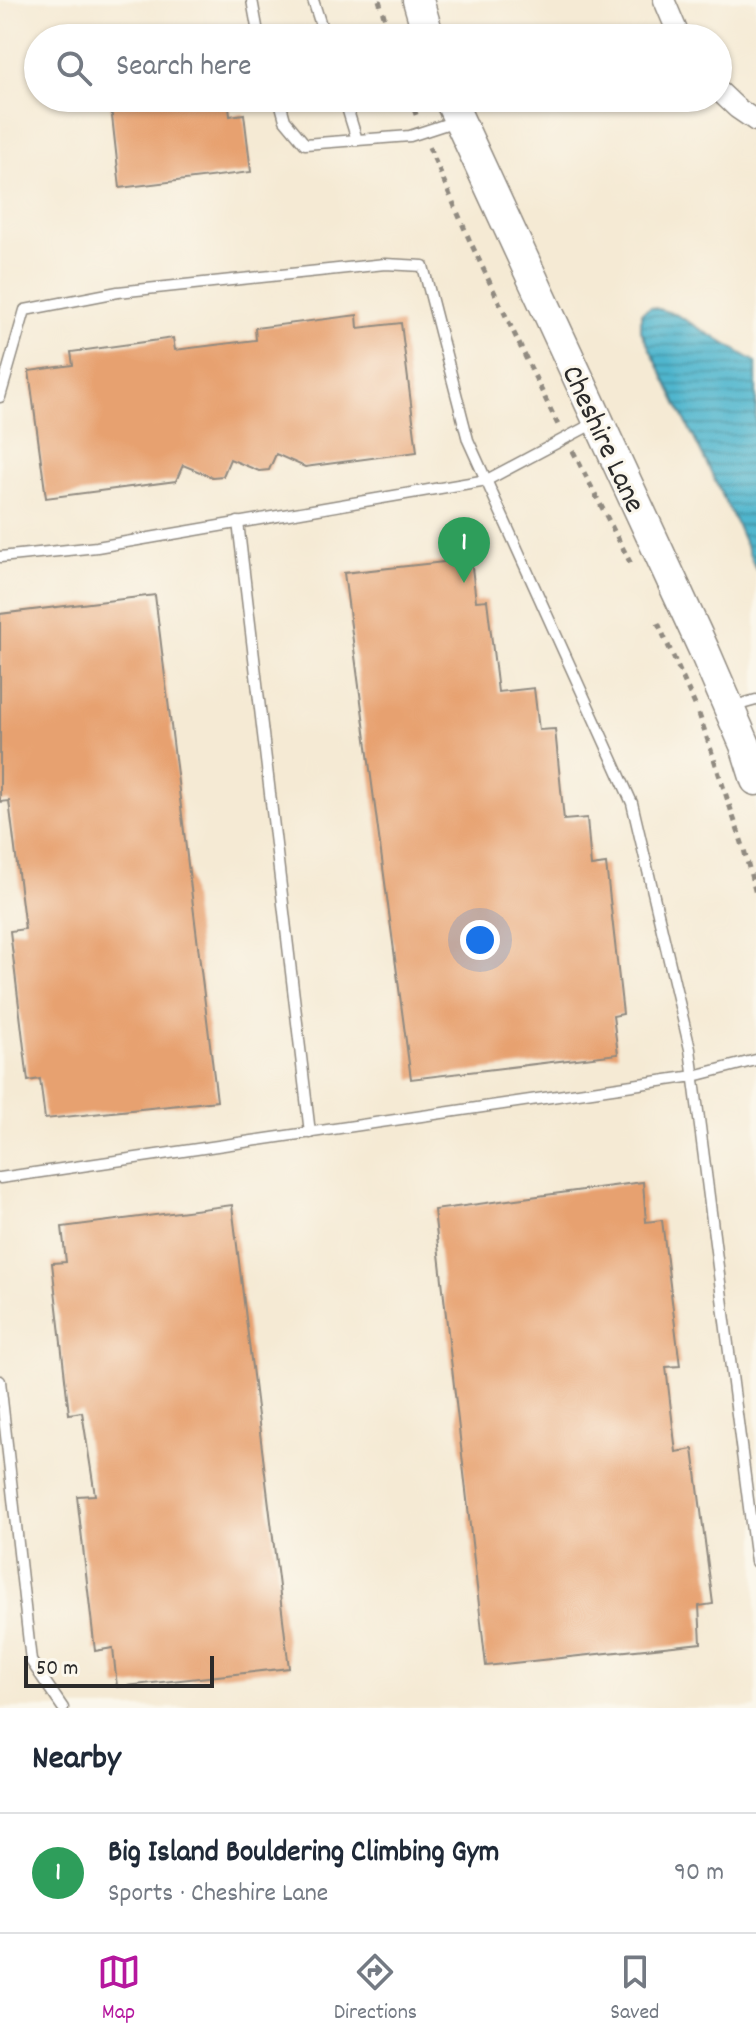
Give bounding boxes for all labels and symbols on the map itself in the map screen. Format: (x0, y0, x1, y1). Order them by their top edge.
street label: Cheshire Lane (548, 359, 654, 521)
pin: 1 (438, 517, 490, 583)
your location (460, 920, 500, 960)
scale bar (24, 1652, 214, 1688)

